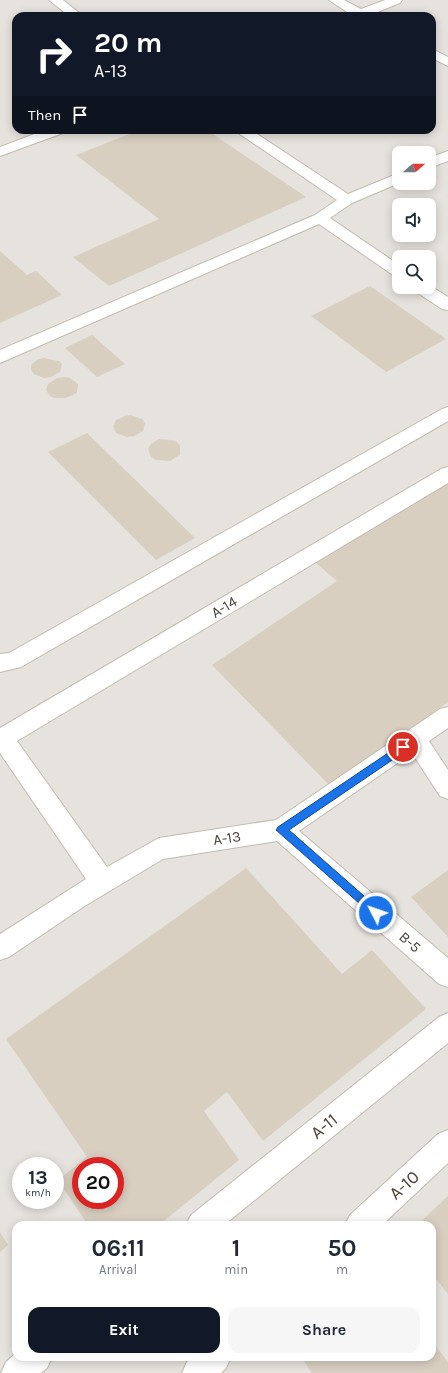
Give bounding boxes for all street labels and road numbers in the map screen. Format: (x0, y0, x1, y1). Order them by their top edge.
street label: A-14 (208, 592, 241, 622)
street label: A-13 (212, 827, 242, 849)
street label: B-5 (395, 928, 425, 956)
street label: A-11 (306, 1108, 342, 1144)
street label: A-10 (384, 1166, 424, 1204)

